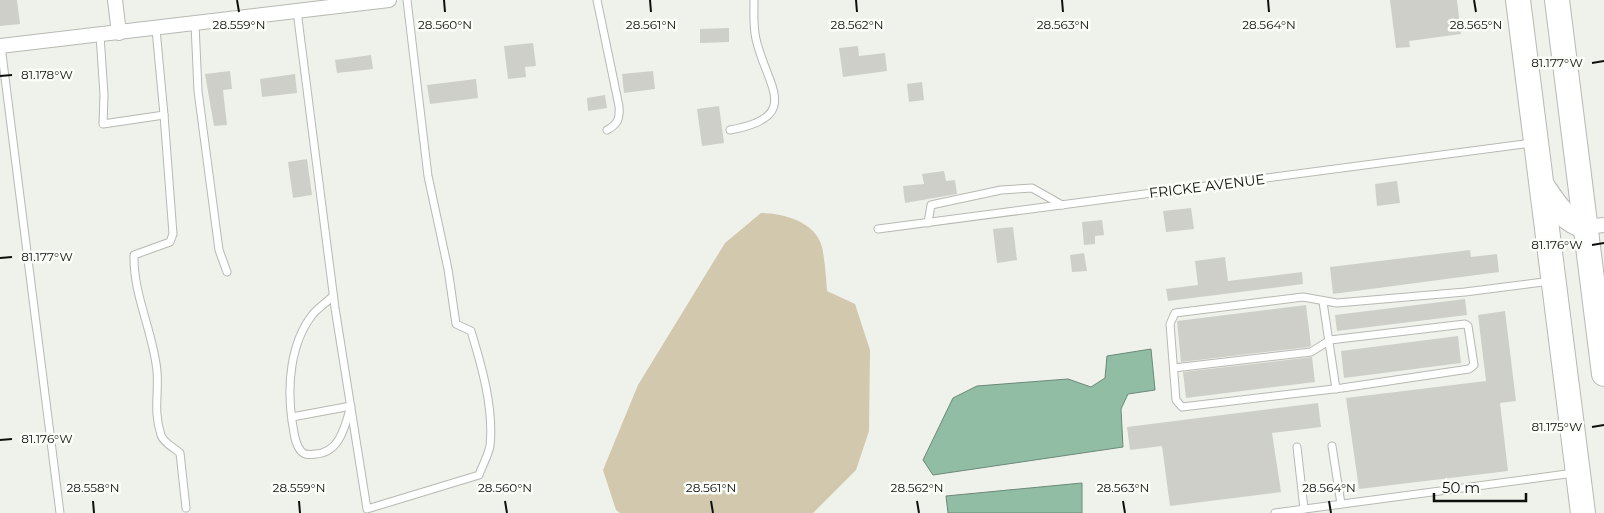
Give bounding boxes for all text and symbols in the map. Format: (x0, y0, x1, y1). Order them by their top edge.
text: 28.559°N (213, 17, 265, 32)
text: 28.560°N (418, 17, 472, 32)
text: 28.561°N (626, 17, 676, 32)
text: 28.562°N (831, 17, 883, 32)
text: 28.563°N (1037, 17, 1089, 32)
text: 28.564°N (1242, 17, 1296, 32)
text: 28.565°N (1450, 17, 1502, 32)
text: 81.177°W (1531, 55, 1583, 70)
text: 81.178°W (21, 67, 73, 82)
street label: FRICKE AVENUE (1148, 170, 1266, 202)
text: 81.176°W (1531, 237, 1583, 252)
text: 81.177°W (21, 249, 73, 264)
text: 81.175°W (1532, 419, 1582, 434)
text: 81.176°W (21, 431, 73, 446)
scale bar (1434, 470, 1526, 502)
text: 50 m (1442, 478, 1480, 497)
text: 28.558°N (66, 480, 120, 495)
text: 28.559°N (273, 480, 325, 495)
text: 28.560°N (478, 480, 532, 495)
text: 28.561°N (686, 480, 736, 495)
text: 28.562°N (891, 480, 943, 495)
text: 28.563°N (1097, 480, 1149, 495)
text: 28.564°N (1302, 480, 1356, 495)

